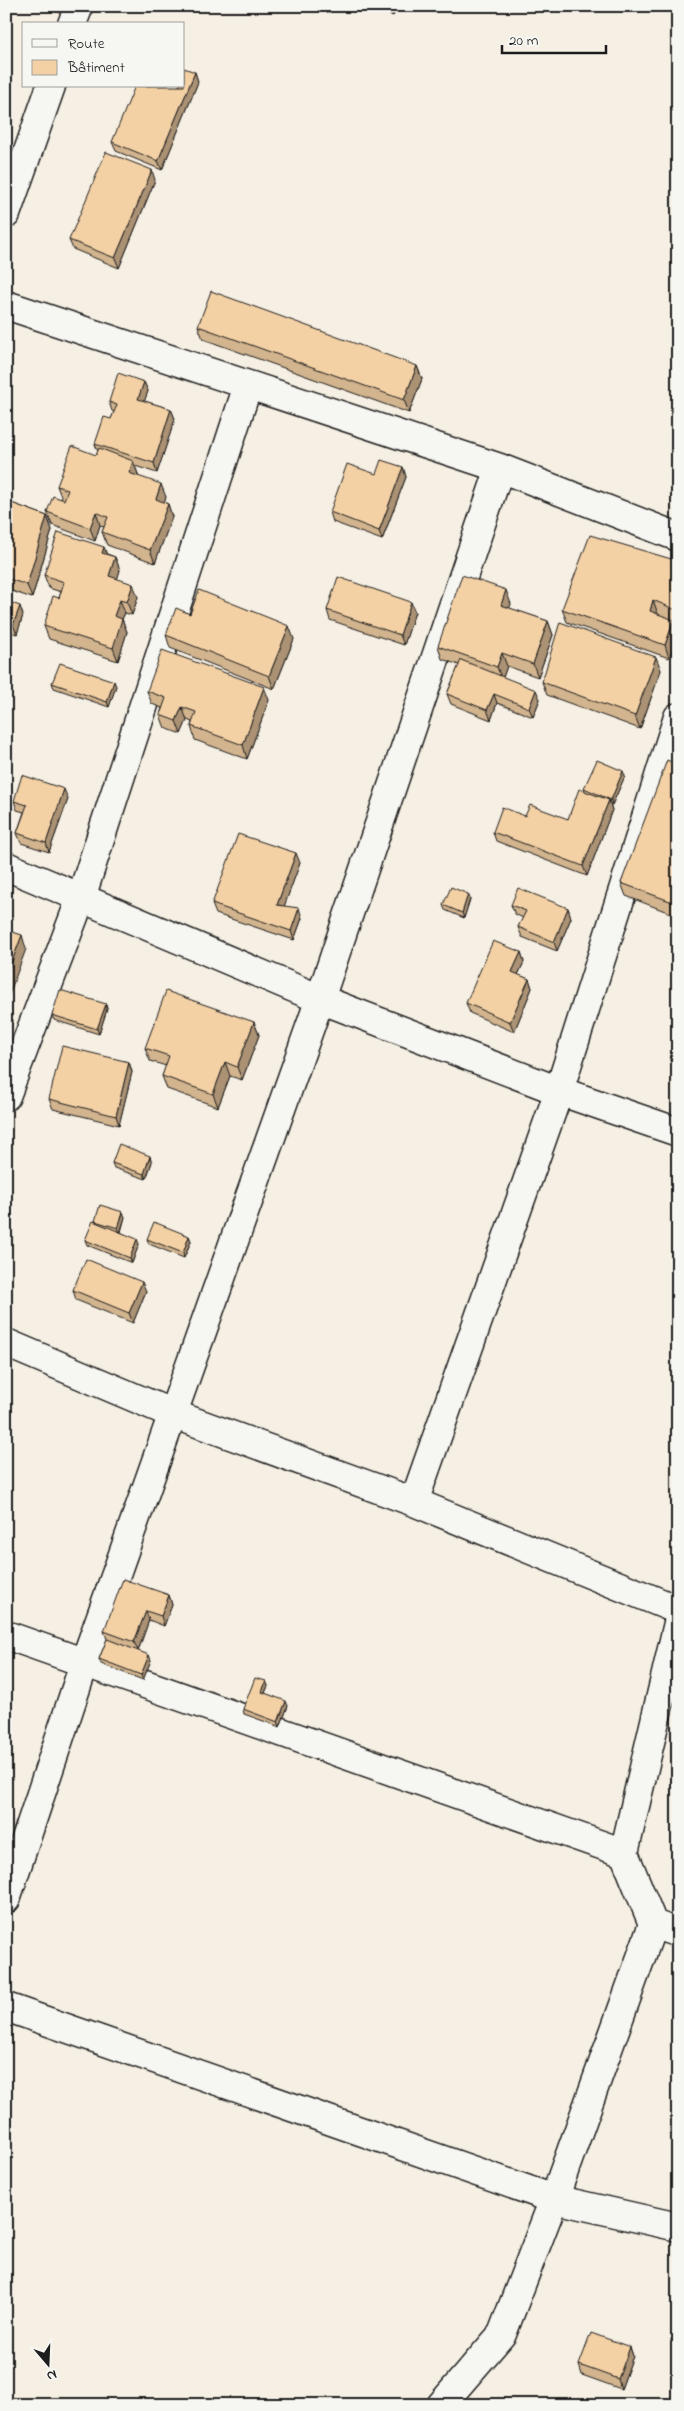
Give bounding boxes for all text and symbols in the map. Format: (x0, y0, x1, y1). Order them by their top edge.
legend (22, 22, 185, 88)
scale bar (502, 22, 605, 54)
text: 20 m (509, 30, 539, 52)
text: Route (68, 33, 105, 55)
text: Bâtiment (67, 57, 125, 79)
north arrow (22, 2338, 72, 2388)
text: N (44, 2363, 60, 2386)

